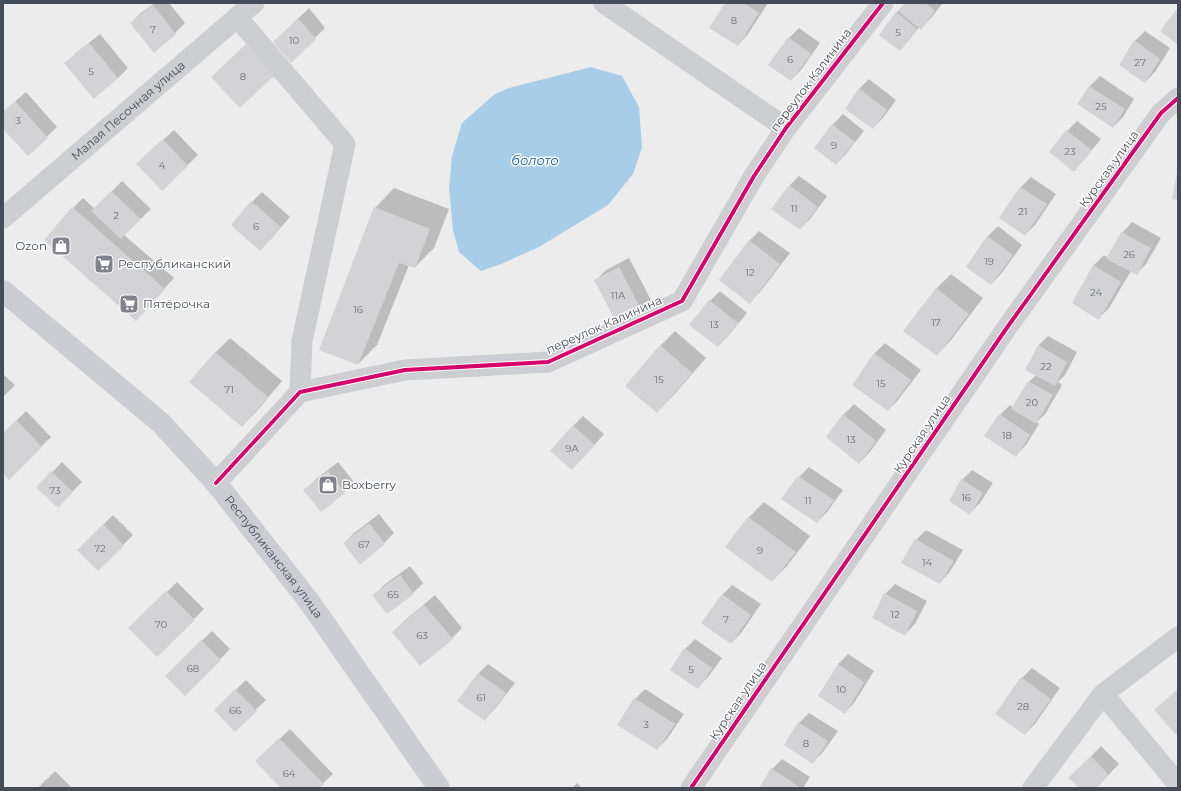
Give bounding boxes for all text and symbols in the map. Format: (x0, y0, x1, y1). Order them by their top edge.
house number: 8 (731, 14, 737, 27)
house number: 7 (150, 23, 156, 36)
street label: переулок Калинина (767, 25, 854, 134)
house number: 5 (895, 26, 901, 39)
house number: 10 (289, 34, 299, 47)
house number: 6 (787, 53, 793, 66)
house number: 27 (1134, 56, 1146, 69)
street label: Малая Песочная улица (68, 57, 188, 163)
house number: 5 (88, 65, 94, 78)
house number: 8 (240, 70, 246, 83)
house number: 25 (1095, 100, 1107, 113)
house number: 3 (15, 114, 21, 127)
street label: Курская улица (1076, 127, 1142, 210)
house number: 9 (831, 139, 837, 152)
house number: 23 (1064, 145, 1076, 158)
water label: болото (511, 152, 559, 168)
house number: 4 (159, 159, 166, 172)
house number: 11 (790, 202, 798, 215)
house number: 21 (1018, 205, 1028, 218)
house number: 2 (113, 209, 119, 222)
house number: 6 (253, 220, 259, 233)
shop icon: Ozon (50, 235, 72, 257)
place label: Ozon (15, 238, 47, 253)
house number: 26 (1123, 248, 1135, 261)
supermarket icon: Республиканский (93, 253, 115, 275)
house number: 19 (984, 255, 994, 268)
place label: Республиканский (118, 256, 231, 271)
house number: 12 (745, 266, 755, 279)
house number: 24 (1090, 286, 1102, 299)
house number: 11А (611, 289, 626, 302)
street label: переулок Калинина (544, 292, 664, 357)
supermarket icon: Пятёрочка (118, 293, 140, 315)
place label: Пятёрочка (143, 296, 210, 311)
house number: 16 (353, 303, 363, 316)
house number: 17 (931, 316, 941, 329)
house number: 13 (709, 318, 719, 331)
house number: 22 (1040, 360, 1052, 373)
house number: 15 (654, 373, 664, 386)
house number: 15 (876, 377, 886, 390)
house number: 71 (224, 383, 234, 396)
street label: Курская улица (890, 392, 953, 476)
house number: 20 (1026, 396, 1039, 409)
house number: 18 (1002, 429, 1012, 442)
house number: 13 (846, 433, 856, 446)
house number: 9А (565, 442, 579, 455)
shop icon: Boxberry (317, 474, 339, 496)
place label: Boxberry (342, 477, 397, 492)
house number: 73 (49, 484, 61, 497)
house number: 16 (961, 491, 971, 504)
street label: Республиканская улица (222, 492, 326, 621)
house number: 11 (804, 494, 812, 507)
house number: 67 (358, 538, 370, 551)
house number: 72 (94, 542, 106, 555)
house number: 9 (757, 544, 763, 557)
house number: 14 (922, 556, 932, 569)
house number: 65 (387, 588, 399, 601)
house number: 12 (890, 608, 900, 621)
house number: 7 (723, 613, 729, 626)
house number: 70 (155, 618, 168, 631)
house number: 63 (416, 629, 428, 642)
street label: Курская улица (706, 659, 769, 743)
house number: 68 (187, 662, 199, 675)
house number: 5 (688, 663, 694, 676)
house number: 10 (836, 683, 846, 696)
house number: 61 (476, 691, 486, 704)
house number: 28 (1017, 700, 1029, 713)
house number: 66 (229, 704, 241, 717)
house number: 3 (643, 718, 649, 731)
house number: 8 (803, 737, 809, 750)
house number: 64 (283, 767, 296, 780)

